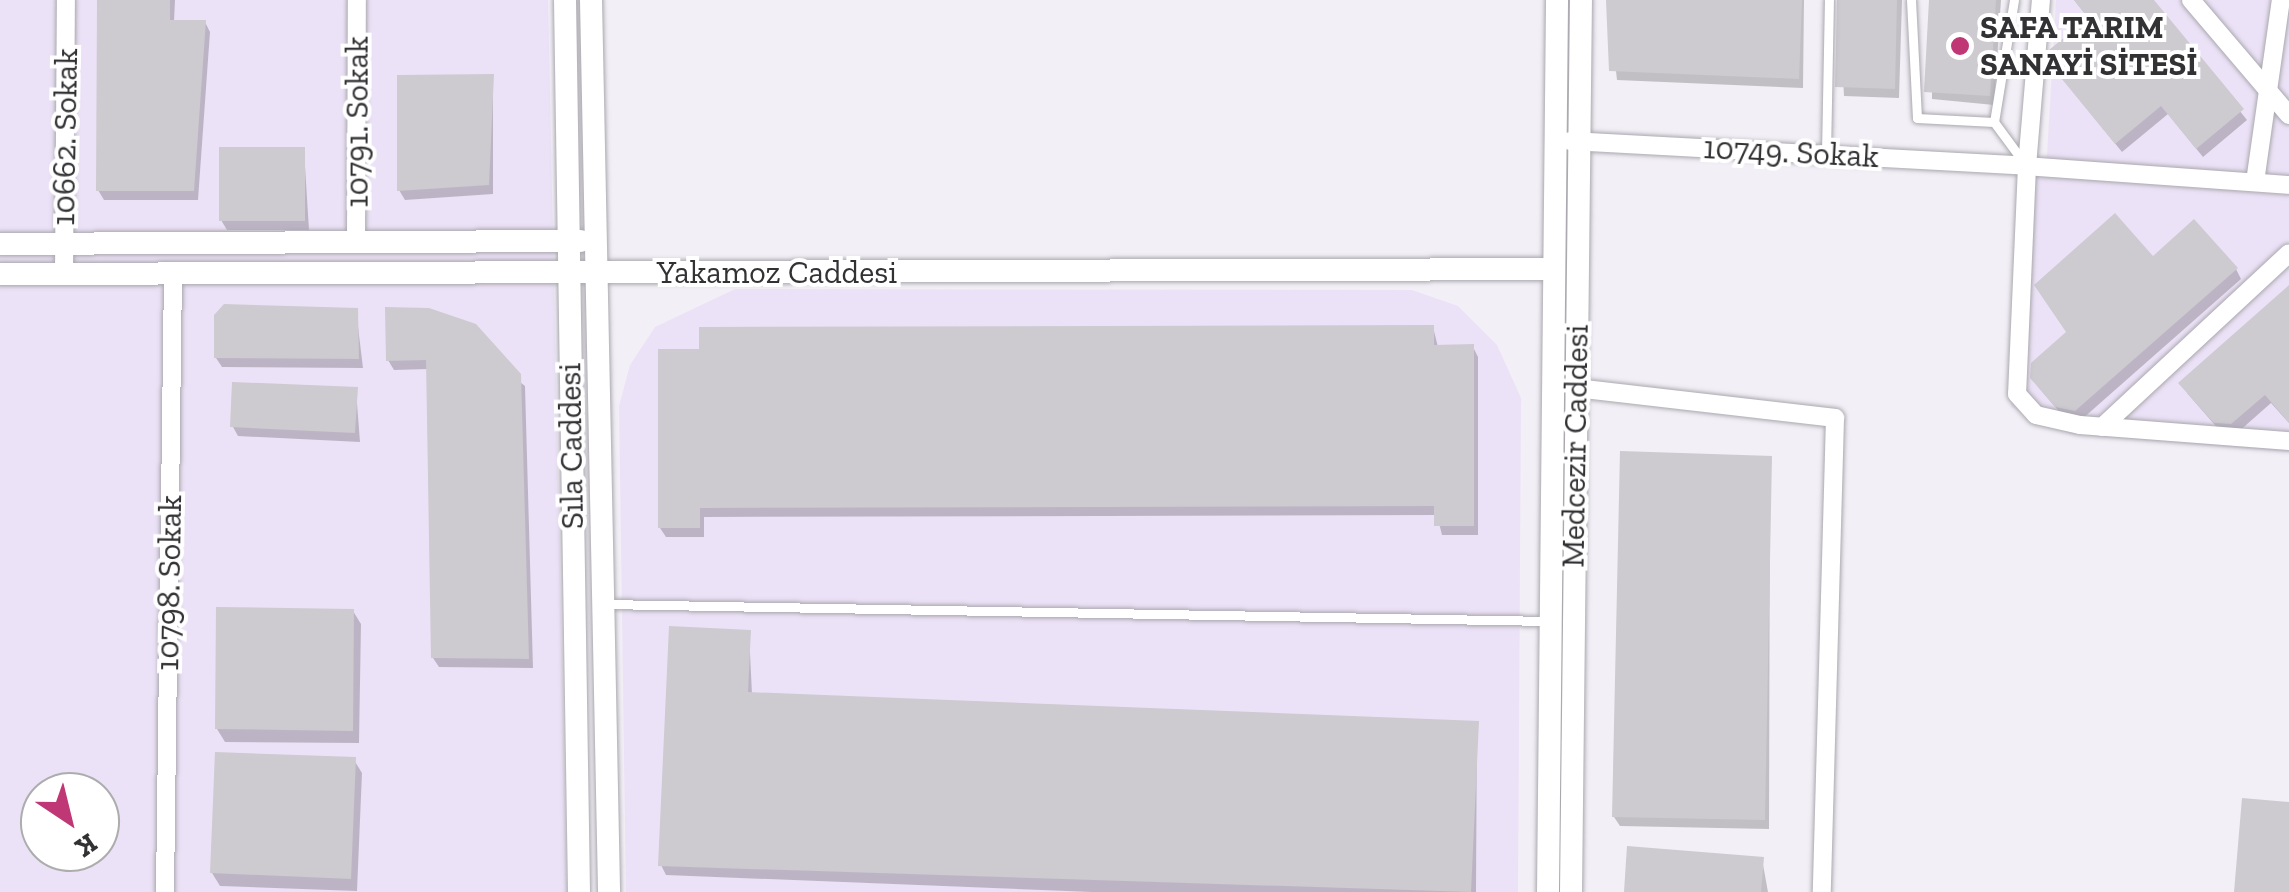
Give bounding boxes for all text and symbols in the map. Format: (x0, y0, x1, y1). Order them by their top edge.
place label: SAFA TARIM SANAYİ SİTESİ (1980, 9, 2198, 84)
marker: SAFA TARIM SANAYİ SİTESİ (1949, 35, 1971, 57)
street label: 10791. Sokak (338, 36, 376, 208)
street label: 10662. Sokak (44, 48, 86, 226)
street label: 10749. Sokak (1702, 128, 1880, 176)
street label: Yakamoz Caddesi (657, 253, 897, 291)
street label: Medcezir Caddesi (1554, 324, 1596, 568)
street label: Sıla Caddesi (550, 362, 592, 530)
street label: 10798. Sokak (148, 495, 190, 671)
north arrow (20, 772, 120, 872)
text: K (69, 826, 104, 864)

